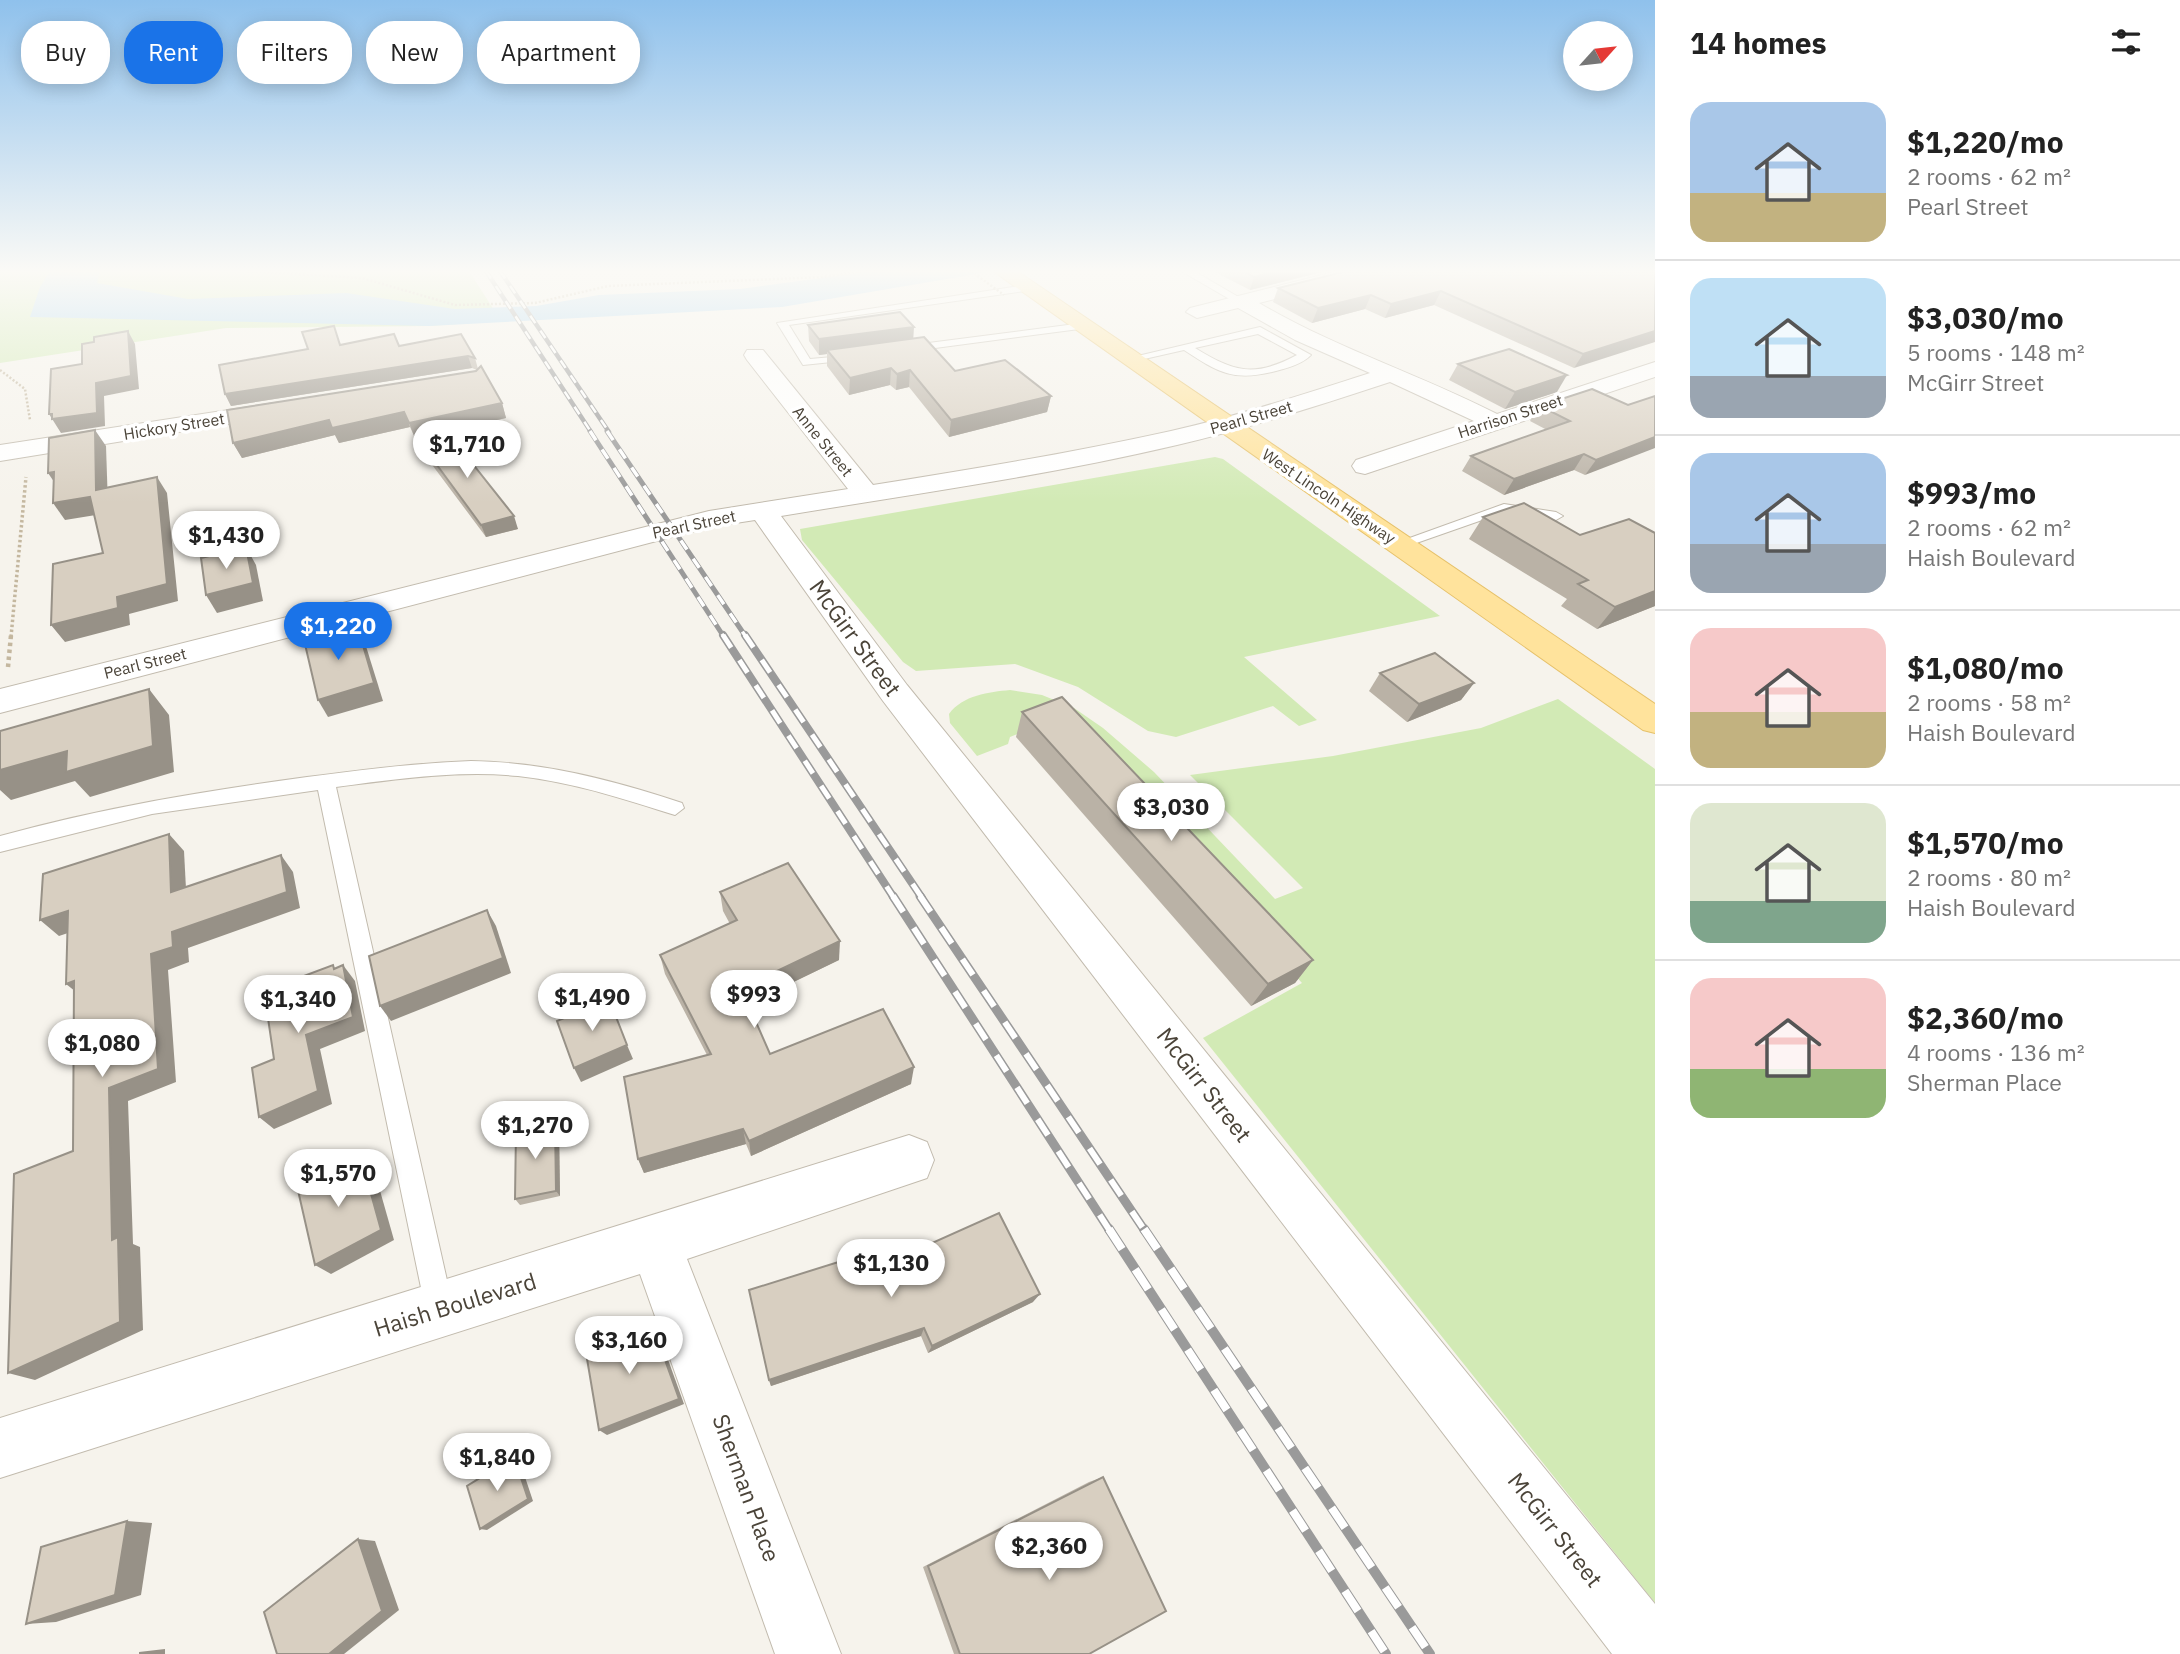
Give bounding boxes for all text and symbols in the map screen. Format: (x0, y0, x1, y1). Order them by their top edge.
chip: Buy (21, 21, 110, 84)
chip: Rent (124, 21, 223, 84)
chip: Filters (237, 21, 352, 84)
chip: New (366, 21, 463, 84)
chip: Apartment (477, 21, 640, 84)
north arrow (1563, 21, 1633, 91)
map controls (1563, 21, 1633, 91)
text: 14 homes (1690, 23, 1827, 62)
icon: filters (2107, 23, 2145, 61)
text: $1,220/mo (1907, 122, 2064, 161)
icon: home (1746, 130, 1830, 214)
text: 2 rooms · 62 m² (1907, 161, 2071, 191)
text: Pearl Street (1907, 191, 2029, 221)
text: $3,030/mo (1907, 298, 2064, 337)
icon: home (1746, 306, 1830, 390)
text: 5 rooms · 148 m² (1907, 337, 2085, 367)
text: McGirr Street (1907, 367, 2044, 397)
street label: Harrison Street (1455, 390, 1565, 442)
street label: Pearl Street (1208, 396, 1294, 438)
street label: Anne Street (789, 402, 857, 480)
street label: Hickory Street (122, 408, 226, 444)
pin: $1,710 (410, 420, 524, 480)
text: $1,710 (429, 428, 505, 458)
street label: West Lincoln Highway (1259, 444, 1399, 548)
text: $993/mo (1907, 473, 2036, 512)
icon: home (1746, 481, 1830, 565)
street label: Pearl Street (651, 505, 737, 543)
pin: $1,430 (169, 512, 283, 571)
text: 2 rooms · 62 m² (1907, 512, 2071, 542)
text: $1,430 (188, 519, 264, 549)
text: Haish Boulevard (1907, 542, 2076, 572)
street label: McGirr Street (803, 573, 908, 702)
pin: $1,220 (281, 602, 395, 662)
text: $1,220 (300, 610, 376, 640)
street label: Pearl Street (102, 643, 188, 683)
text: $1,080/mo (1907, 648, 2064, 687)
icon: home (1746, 656, 1830, 740)
text: 2 rooms · 58 m² (1907, 687, 2071, 717)
text: Haish Boulevard (1907, 717, 2076, 747)
pin: $3,030 (1114, 784, 1228, 843)
text: $3,030 (1133, 791, 1209, 821)
text: $1,570/mo (1907, 823, 2064, 862)
icon: home (1746, 831, 1830, 915)
text: 2 rooms · 80 m² (1907, 862, 2071, 892)
text: Haish Boulevard (1907, 892, 2076, 922)
pin: $993 (713, 970, 795, 1030)
pin: $1,490 (535, 974, 649, 1033)
pin: $1,340 (241, 976, 355, 1035)
text: $993 (726, 978, 782, 1008)
text: $1,490 (554, 981, 630, 1011)
text: $1,340 (260, 983, 336, 1013)
text: $2,360/mo (1907, 998, 2064, 1037)
icon: home (1746, 1006, 1830, 1090)
pin: $1,080 (45, 1020, 159, 1079)
street label: McGirr Street (1151, 1021, 1259, 1148)
text: $1,080 (64, 1027, 140, 1057)
text: 4 rooms · 136 m² (1907, 1037, 2085, 1067)
text: Sherman Place (1907, 1067, 2062, 1097)
pin: $1,270 (478, 1102, 592, 1161)
text: $1,270 (497, 1109, 573, 1139)
pin: $1,570 (281, 1150, 395, 1209)
text: $1,570 (300, 1157, 376, 1187)
pin: $1,130 (834, 1240, 948, 1299)
text: $1,130 (853, 1247, 929, 1277)
street label: Haish Boulevard (370, 1265, 540, 1343)
pin: $3,160 (572, 1316, 686, 1376)
text: $3,160 (591, 1324, 667, 1354)
street label: Sherman Place (706, 1410, 788, 1566)
pin: $1,840 (440, 1434, 554, 1493)
text: $1,840 (459, 1441, 535, 1471)
street label: McGirr Street (1502, 1466, 1610, 1593)
pin: $2,360 (992, 1522, 1106, 1582)
text: $2,360 (1011, 1530, 1087, 1560)

